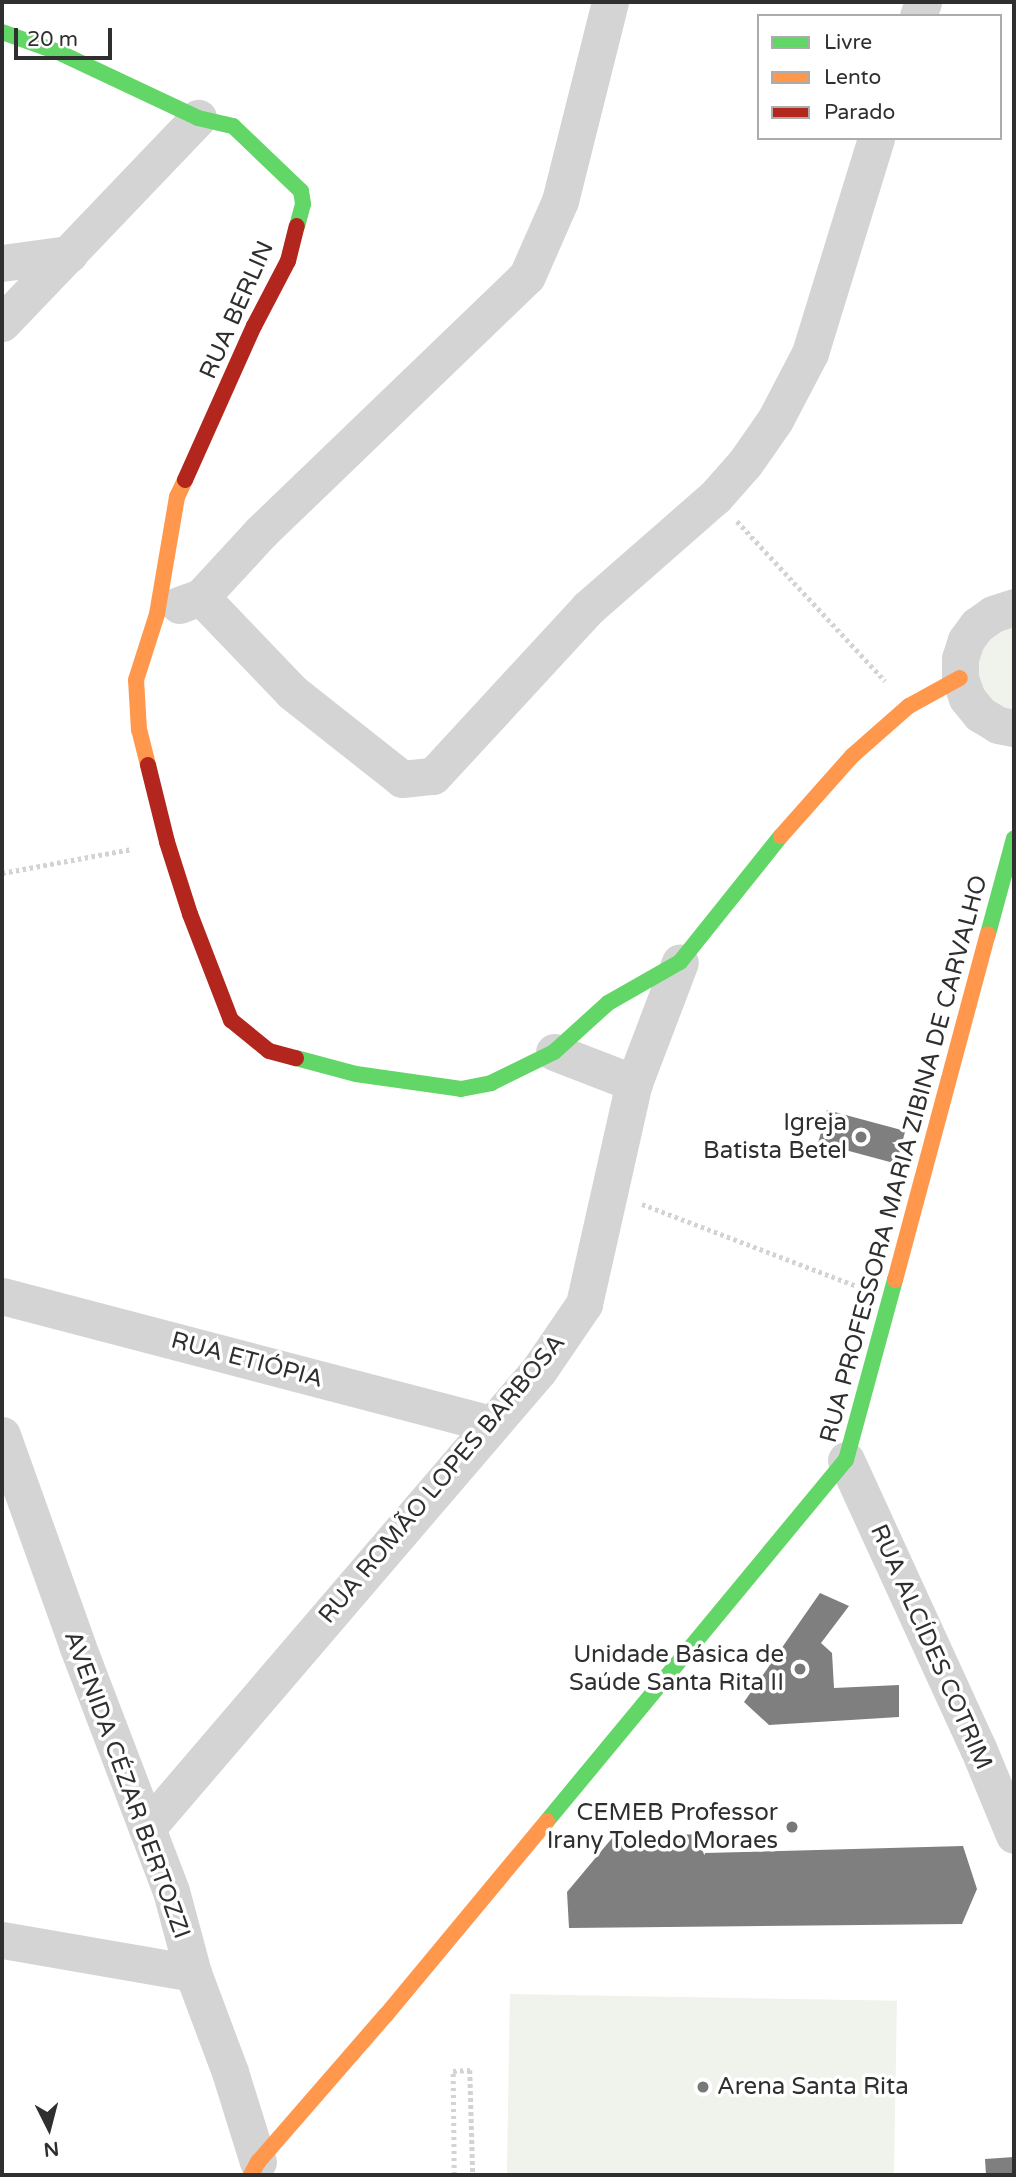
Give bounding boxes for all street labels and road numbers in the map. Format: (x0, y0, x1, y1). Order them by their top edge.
street label: RUA BERLIN (194, 237, 280, 383)
street label: RUA PROFESSORA MARIA ZIBINA DE CARVALHO (814, 872, 994, 1446)
street label: RUA ETIÓPIA (168, 1326, 326, 1394)
street label: RUA ROMÃO LOPES BARBOSA (313, 1329, 571, 1629)
street label: RUA ALCÍDES COTRIM (864, 1520, 998, 1774)
street label: AVENIDA CÉZAR BERTOZZI (58, 1627, 196, 1943)

